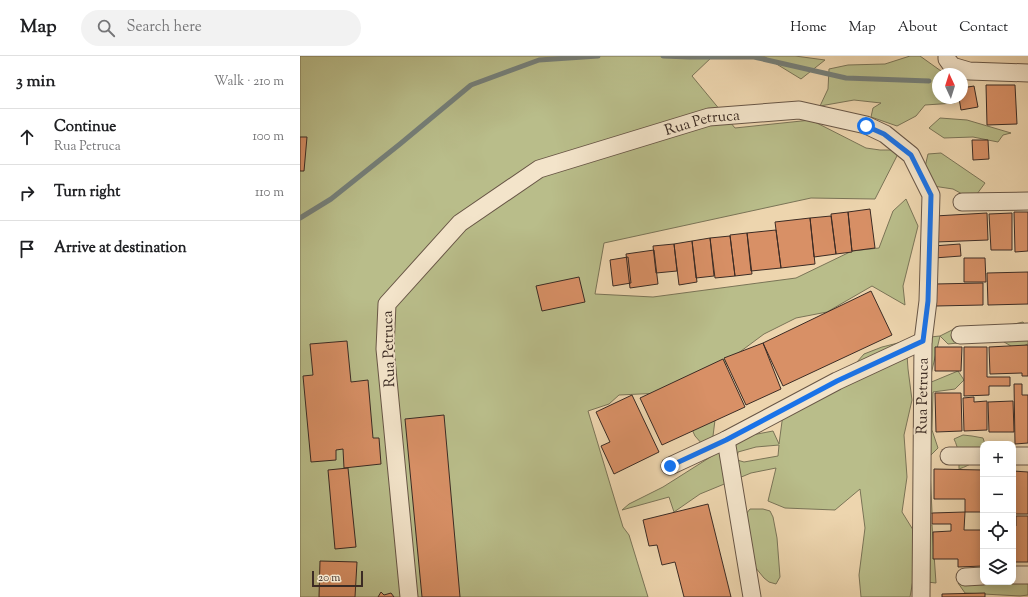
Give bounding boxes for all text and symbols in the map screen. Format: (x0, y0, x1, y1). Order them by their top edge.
search box (81, 10, 361, 46)
text: Map (20, 14, 57, 41)
icon: search (95, 17, 117, 39)
text: Search here (127, 17, 202, 38)
text: Home (790, 18, 827, 38)
text: Map (849, 18, 876, 38)
text: About (898, 18, 937, 38)
text: Contact (959, 18, 1008, 38)
north arrow (932, 68, 968, 104)
text: 3 min (16, 70, 55, 94)
text: Walk · 210 m (214, 73, 284, 91)
street label: Rua Petruca (662, 106, 741, 142)
text: Continue (54, 117, 116, 138)
route start (857, 117, 875, 135)
icon: ahead (16, 126, 38, 148)
text: 100 m (252, 128, 284, 146)
text: Rua Petruca (54, 138, 121, 156)
icon: right (16, 182, 38, 204)
text: Turn right (54, 182, 120, 203)
text: 110 m (255, 184, 284, 202)
icon: arrive (16, 238, 38, 260)
text: Arrive at destination (54, 238, 187, 259)
street label: Rua Petruca (378, 310, 401, 388)
street label: Rua Petruca (912, 357, 935, 435)
map controls (980, 441, 1016, 585)
button: + (980, 441, 1016, 477)
route end (661, 457, 679, 475)
button: − (980, 477, 1016, 513)
button: locate (980, 513, 1016, 549)
button: layers (980, 549, 1016, 585)
scale bar (312, 569, 363, 588)
text: 20 m (318, 570, 340, 586)

